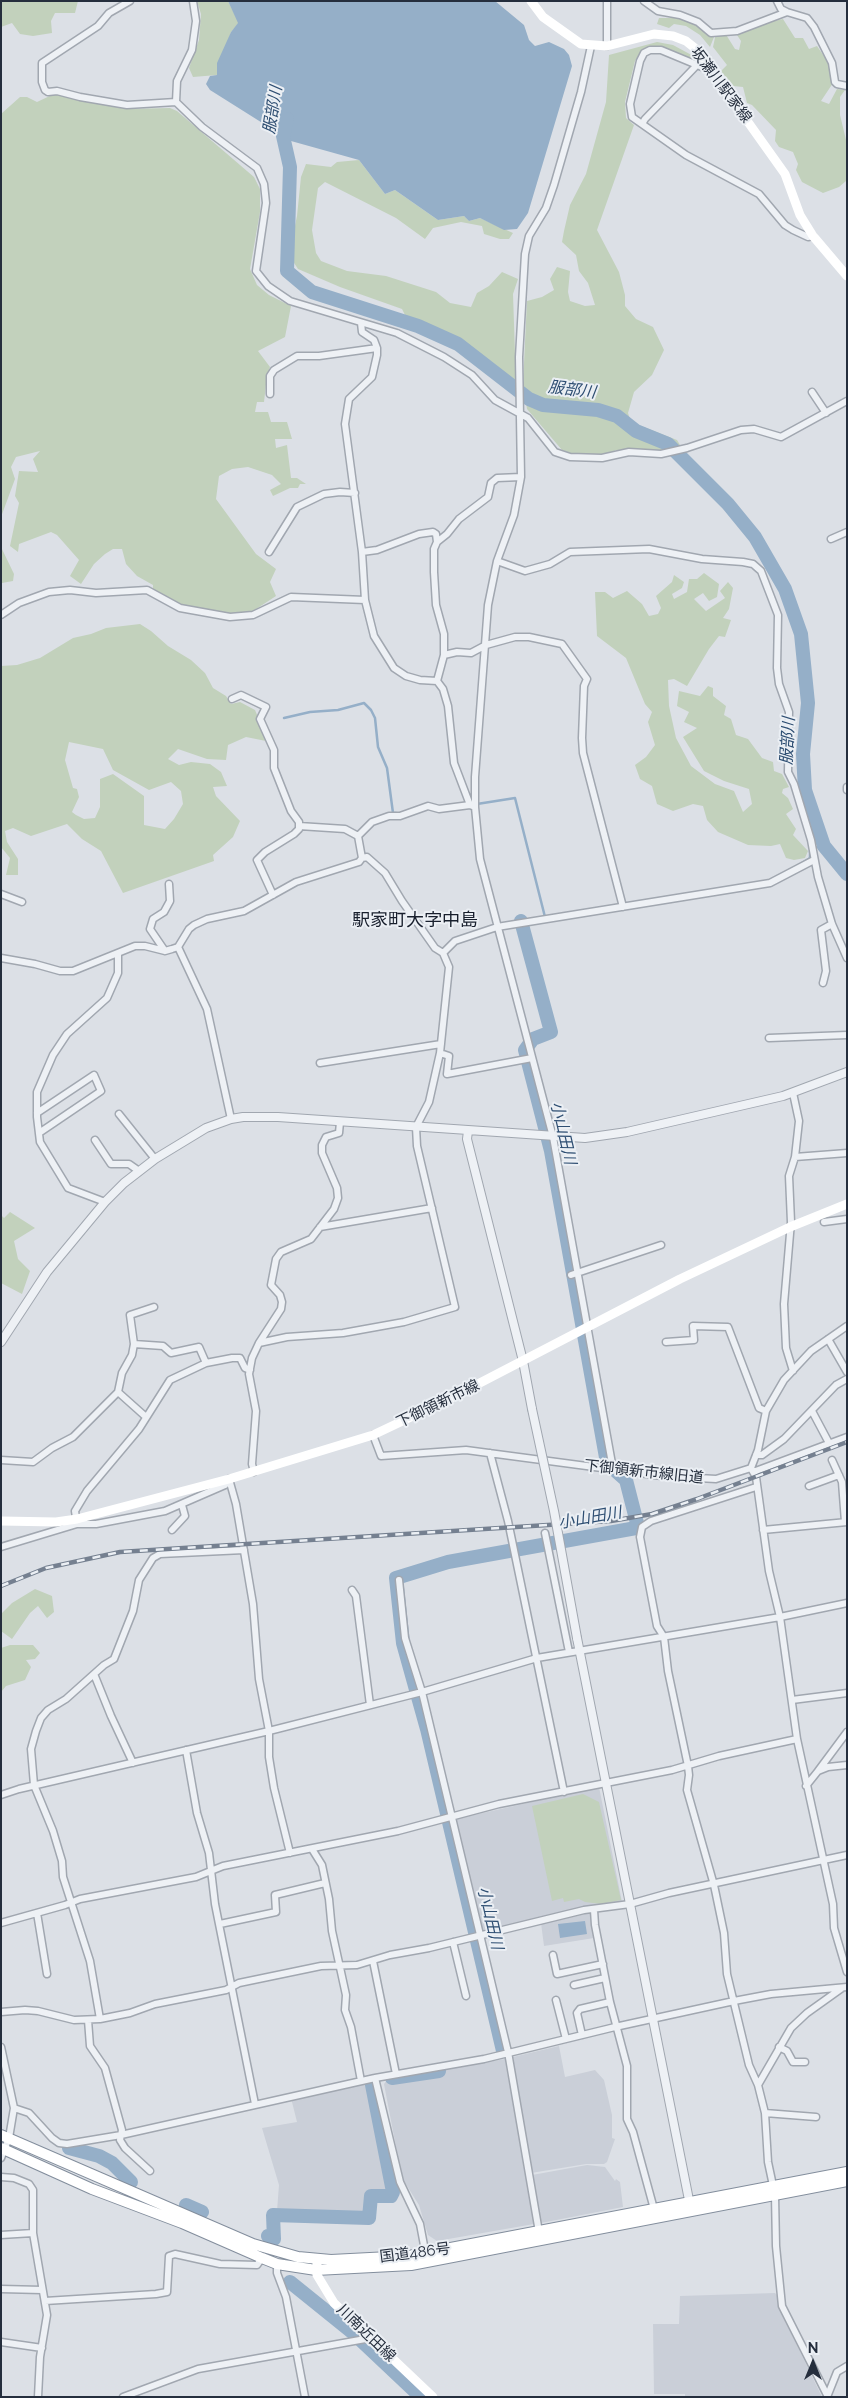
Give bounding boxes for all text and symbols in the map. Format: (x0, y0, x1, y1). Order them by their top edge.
street label: 坂瀬川駅家線 (687, 44, 755, 126)
water label: 服部川 (260, 85, 286, 135)
water label: 服部川 (547, 378, 597, 402)
water label: 服部川 (777, 717, 799, 765)
district label: 駅家町大字中島 (352, 910, 478, 932)
water label: 小山田川 (546, 1100, 580, 1166)
street label: 下御領新市線 (394, 1376, 482, 1432)
street label: 下御領新市線旧道 (583, 1457, 705, 1487)
water label: 小山田川 (557, 1503, 623, 1533)
water label: 小山田川 (473, 1885, 507, 1951)
street label: 国道486号 (379, 2240, 451, 2266)
street label: 川南近田線 (333, 2300, 399, 2366)
north arrow (788, 2338, 838, 2388)
text: N (808, 2340, 818, 2356)

